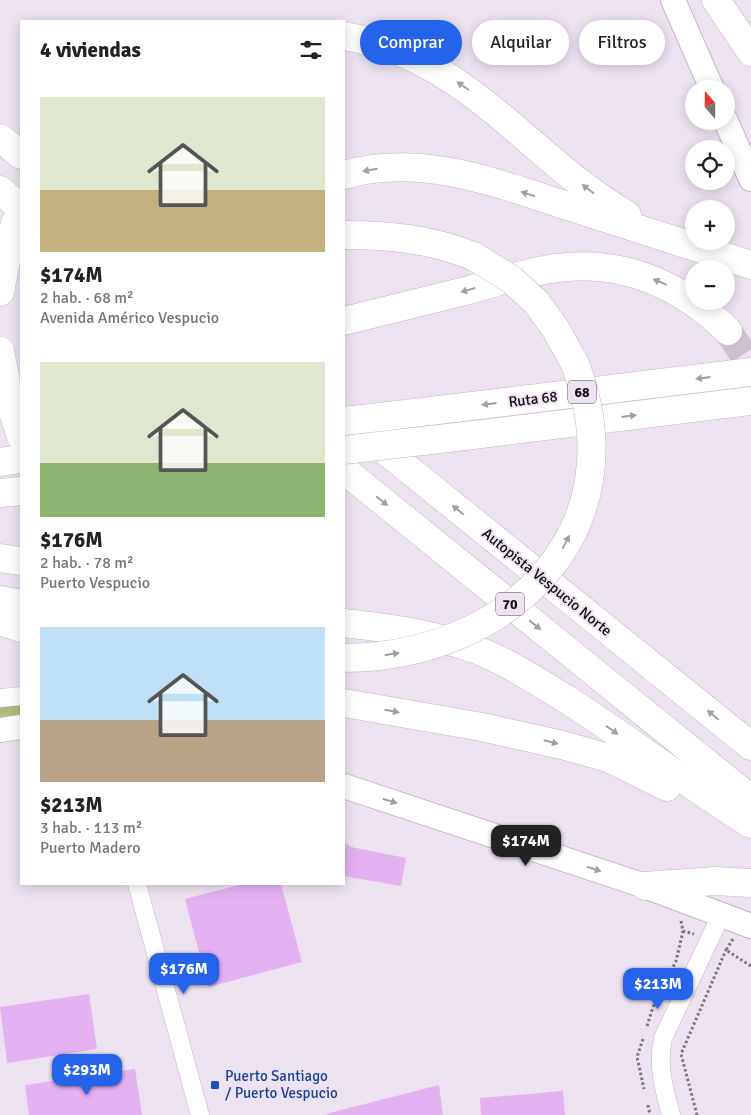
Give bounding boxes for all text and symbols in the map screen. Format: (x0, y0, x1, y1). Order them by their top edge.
chip: Comprar (360, 20, 462, 65)
chip: Alquilar (472, 20, 569, 65)
chip: Filtros (579, 20, 665, 65)
icon: filters (297, 36, 325, 64)
text: 4 viviendas (40, 37, 141, 63)
north arrow (685, 80, 735, 130)
map controls (685, 80, 735, 310)
one-way arrow (456, 81, 470, 91)
icon: home (138, 130, 228, 220)
button: locate (685, 140, 735, 190)
one-way arrow (362, 166, 378, 174)
one-way arrow (581, 184, 595, 194)
one-way arrow (521, 190, 536, 197)
button: + (685, 200, 735, 250)
button: − (685, 260, 735, 310)
text: $174M (40, 262, 103, 288)
one-way arrow (653, 278, 667, 286)
one-way arrow (460, 286, 475, 294)
text: 2 hab. · 68 m² (40, 288, 134, 308)
text: Avenida Américo Vespucio (40, 308, 219, 328)
one-way arrow (694, 374, 710, 382)
road number: 68 (568, 381, 596, 404)
street label: Ruta 68 (507, 387, 559, 411)
icon: home (138, 395, 228, 485)
one-way arrow (481, 400, 497, 408)
one-way arrow (622, 412, 638, 420)
one-way arrow (375, 495, 388, 506)
one-way arrow (452, 504, 465, 515)
street label: Autopista Vespucio Norte (478, 524, 616, 640)
text: $176M (40, 527, 103, 553)
one-way arrow (562, 536, 571, 549)
text: 2 hab. · 78 m² (40, 553, 134, 573)
text: Puerto Vespucio (40, 573, 150, 593)
road number: 70 (496, 592, 524, 616)
one-way arrow (529, 619, 542, 630)
one-way arrow (385, 650, 401, 658)
icon: home (138, 660, 228, 750)
one-way arrow (384, 708, 400, 716)
one-way arrow (707, 710, 720, 721)
one-way arrow (605, 725, 619, 735)
one-way arrow (544, 739, 559, 747)
text: $213M (40, 792, 103, 818)
one-way arrow (383, 797, 398, 805)
text: 3 hab. · 113 m² (40, 818, 142, 838)
pin: $174M (491, 824, 561, 867)
text: $174M (502, 831, 550, 851)
text: Puerto Madero (40, 838, 140, 858)
one-way arrow (587, 865, 602, 873)
pin: $176M (149, 952, 219, 995)
text: $176M (160, 959, 208, 979)
pin: $213M (623, 968, 693, 1010)
text: $213M (634, 974, 682, 994)
pin: $293M (52, 1054, 122, 1096)
text: $293M (63, 1060, 111, 1080)
place label: Puerto Santiago / Puerto Vespucio (225, 1067, 338, 1102)
marker: Puerto Santiago / Puerto Vespucio (209, 1079, 221, 1091)

